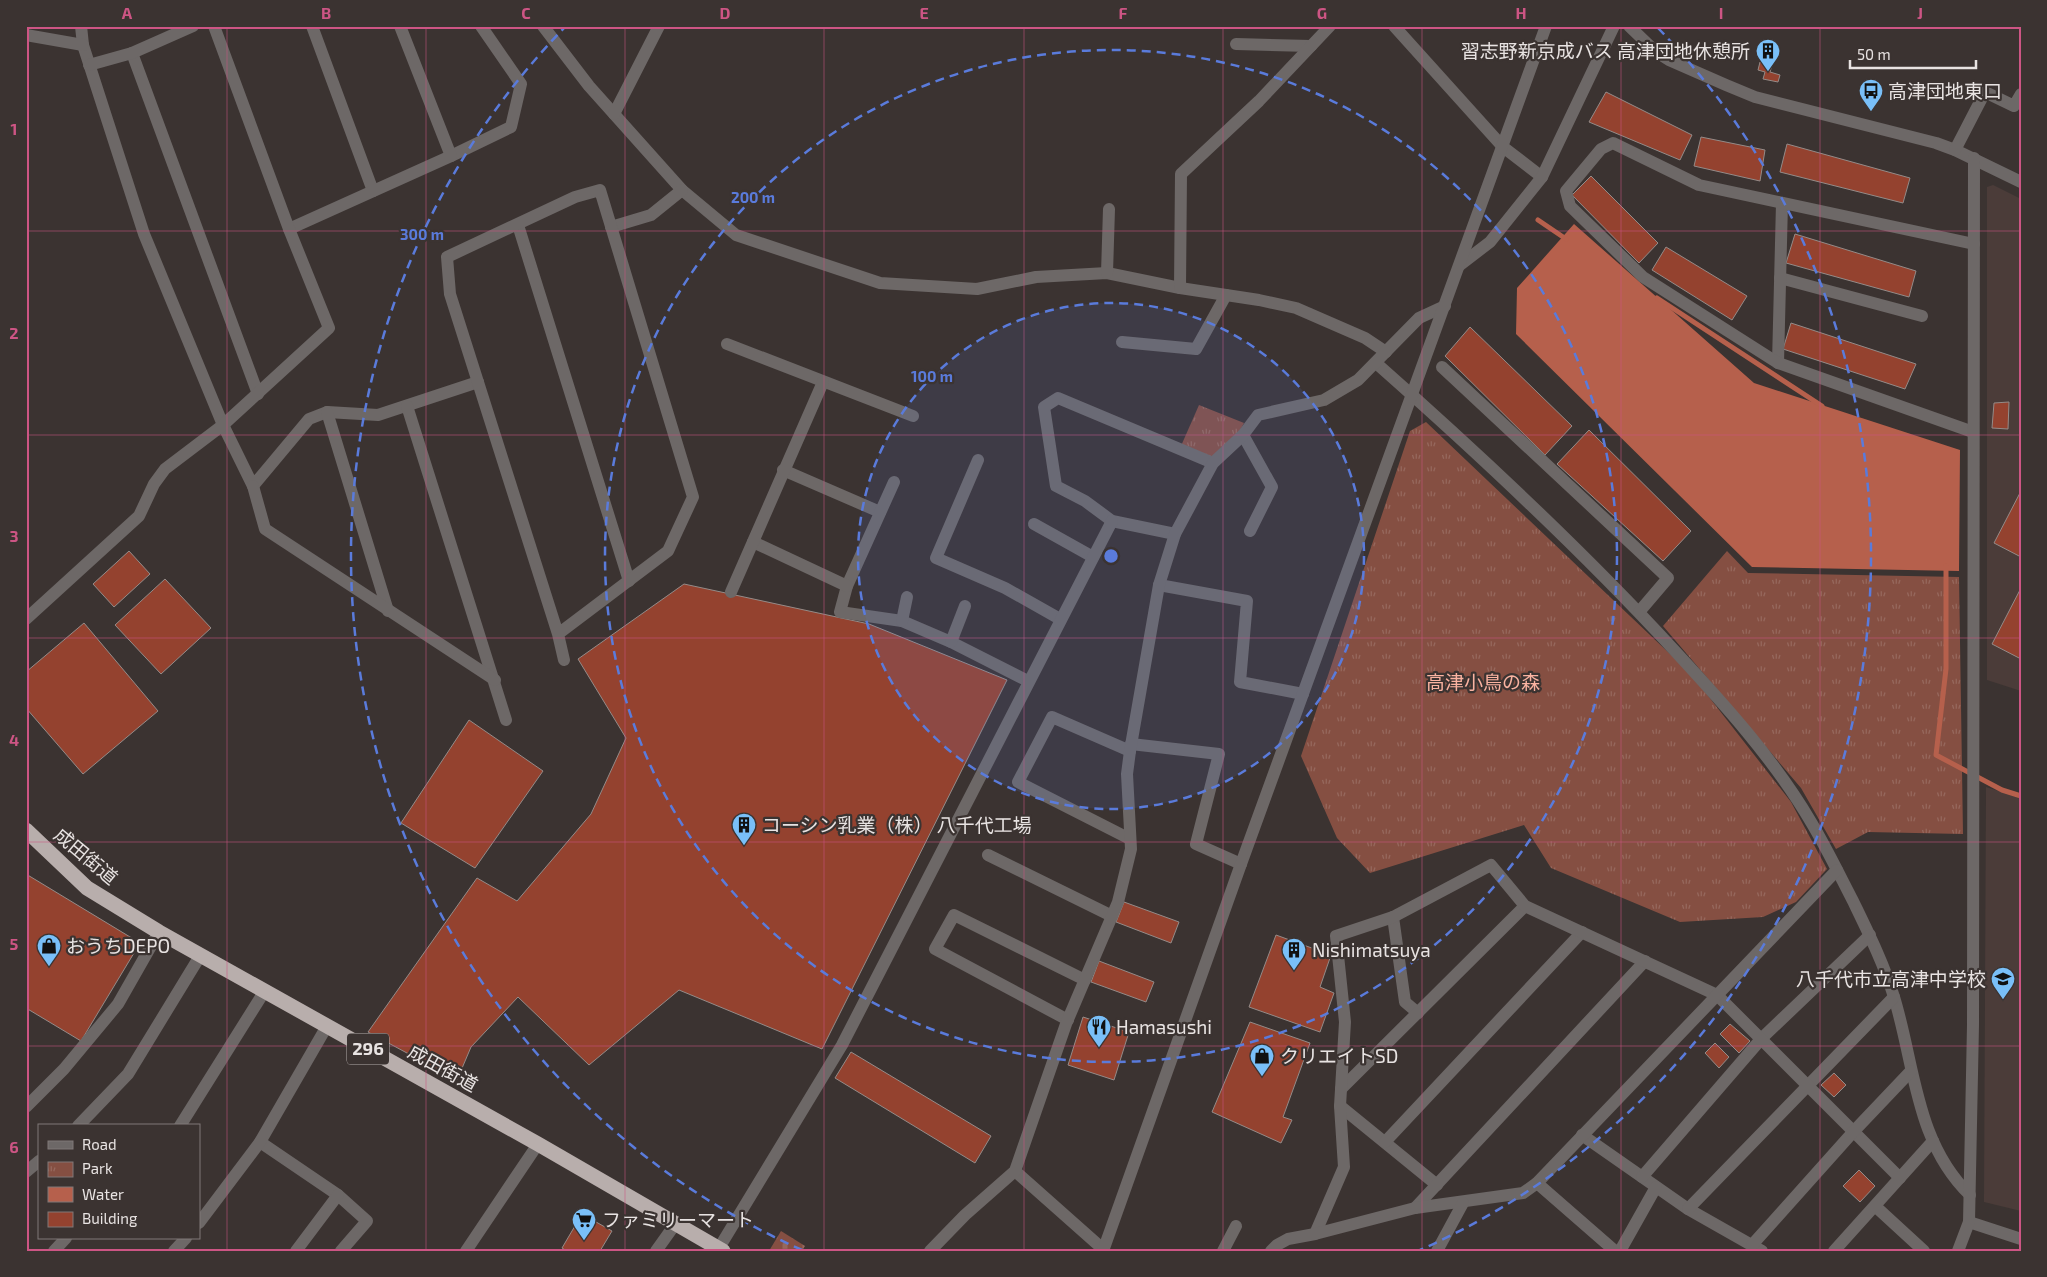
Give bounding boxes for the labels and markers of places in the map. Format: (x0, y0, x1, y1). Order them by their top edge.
building icon: 習志野新京成バス 高津団地休憩所 (1755, 38, 1781, 72)
place label: 習志野新京成バス 高津団地休憩所 (1461, 39, 1750, 62)
bus stop icon: 高津団地東口 (1858, 78, 1884, 112)
place label: 高津団地東口 (1888, 79, 2002, 102)
centre of rings (1102, 547, 1120, 565)
building icon: コーシン乳業（株） 八千代工場 (731, 812, 757, 846)
place label: コーシン乳業（株） 八千代工場 (762, 813, 1032, 836)
shop icon: おうちDEPO (36, 933, 62, 967)
place label: おうちDEPO (66, 934, 170, 957)
building icon: Nishimatsuya (1281, 937, 1307, 971)
place label: Nishimatsuya (1312, 938, 1431, 961)
school or university icon: 八千代市立高津中学校 (1990, 966, 2016, 1000)
place label: 八千代市立高津中学校 (1796, 967, 1986, 990)
restaurant icon: Hamasushi (1086, 1014, 1112, 1048)
place label: Hamasushi (1116, 1015, 1212, 1038)
shop icon: クリエイトSD (1249, 1043, 1275, 1077)
place label: クリエイトSD (1280, 1044, 1398, 1067)
supermarket icon: ファミリーマート (571, 1207, 597, 1241)
place label: ファミリーマート (602, 1208, 754, 1231)

